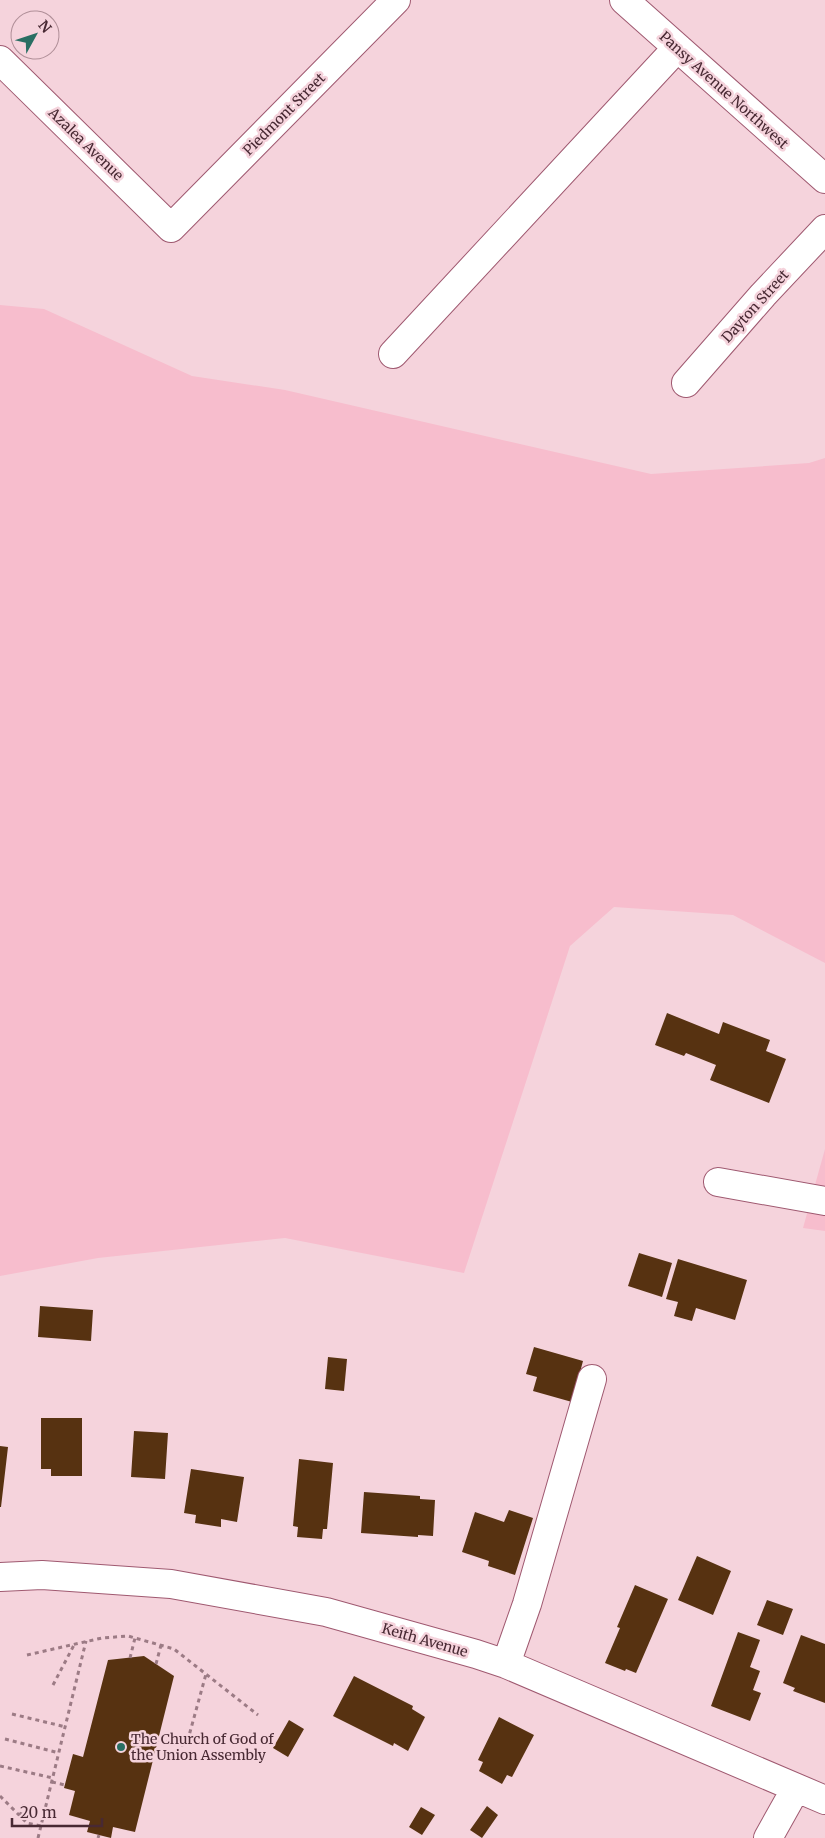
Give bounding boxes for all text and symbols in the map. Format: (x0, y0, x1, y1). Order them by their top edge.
north arrow (10, 10, 60, 60)
text: N (35, 17, 55, 37)
street label: Pansy Avenue Northwest (656, 27, 793, 153)
street label: Piedmont Street (239, 69, 329, 159)
street label: Azalea Avenue (44, 103, 127, 184)
street label: Dayton Street (718, 265, 793, 346)
street label: Keith Avenue (380, 1619, 470, 1661)
place label: The Church of God of the Union Assembly (131, 1730, 274, 1764)
marker: The Church of God of the Union Assembly (115, 1741, 127, 1753)
scale bar (12, 1796, 102, 1828)
text: 20 m (20, 1803, 57, 1822)

